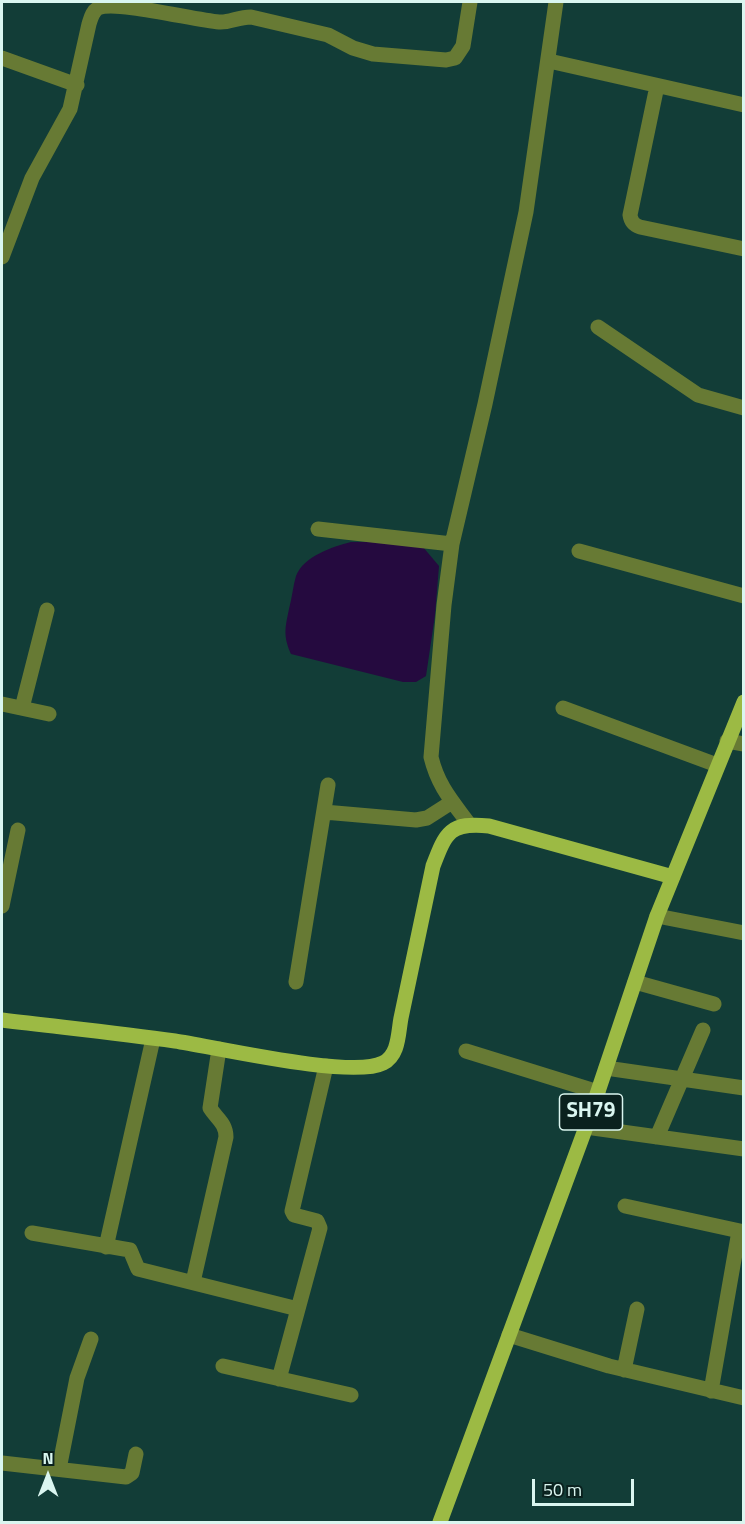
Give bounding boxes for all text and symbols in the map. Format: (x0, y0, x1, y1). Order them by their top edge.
road number: SH79 (560, 1094, 622, 1130)
north arrow (18, 1446, 78, 1506)
text: N (42, 1446, 54, 1470)
scale bar (535, 1467, 637, 1505)
text: 50 m (543, 1476, 582, 1503)

